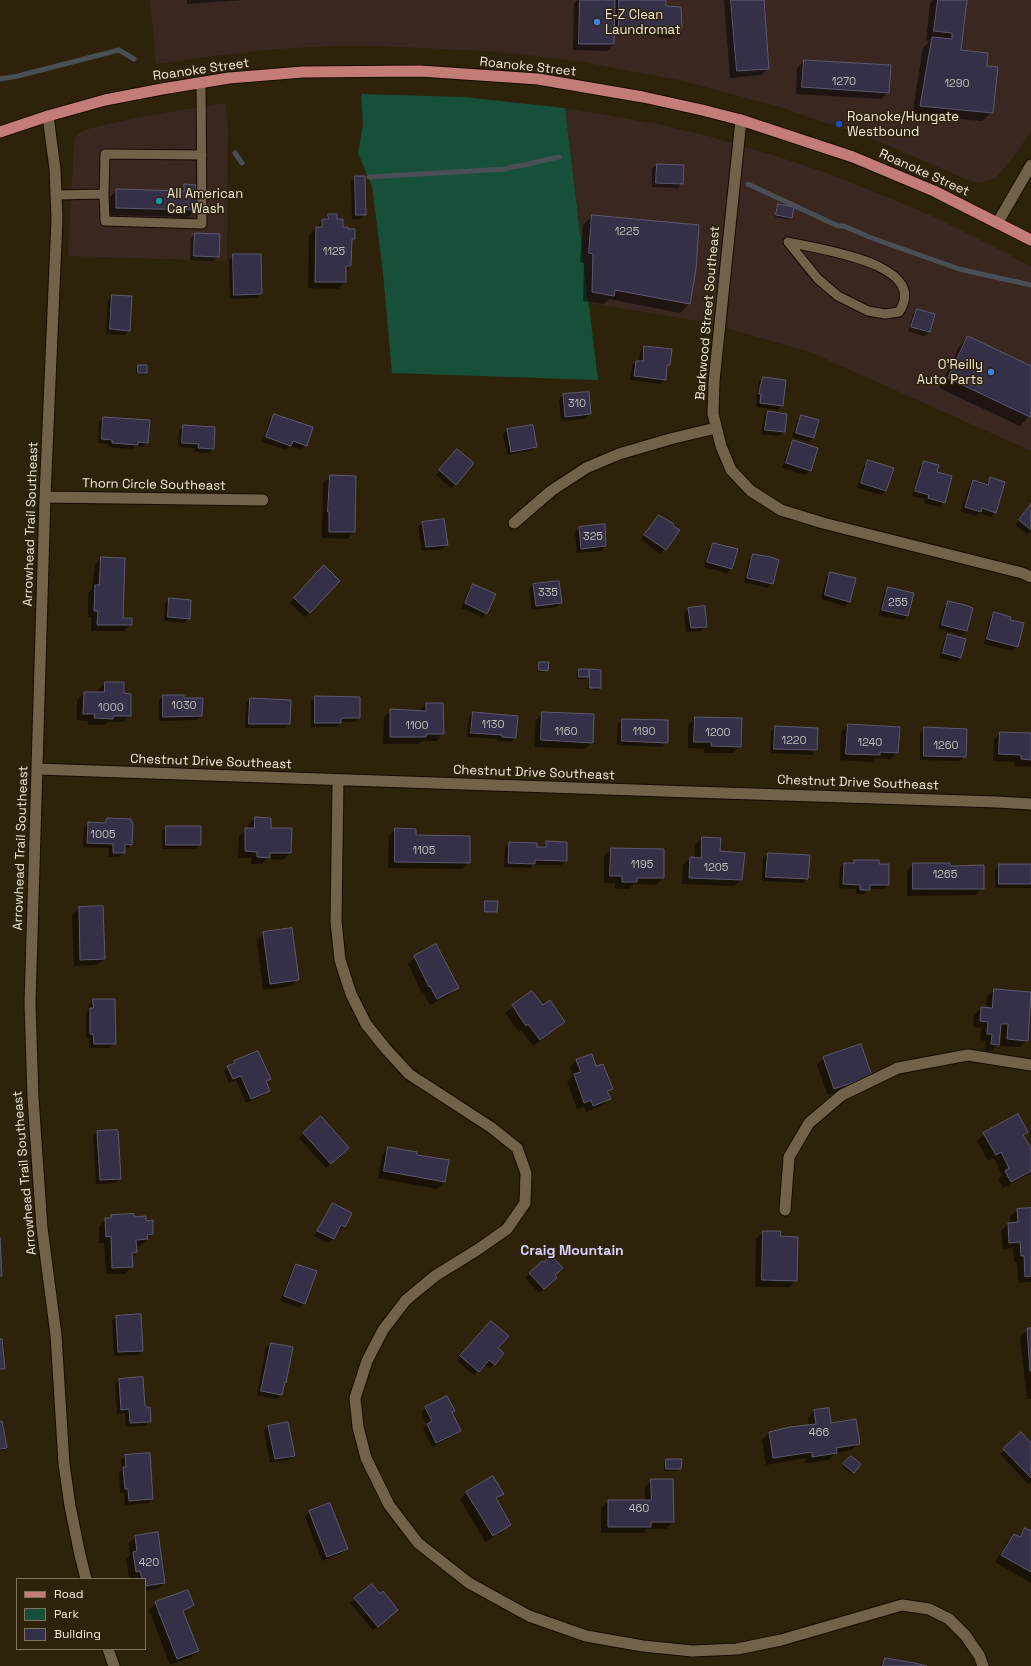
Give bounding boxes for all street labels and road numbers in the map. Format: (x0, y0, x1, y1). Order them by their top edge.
street label: Roanoke Street (479, 54, 577, 80)
street label: Roanoke Street (152, 56, 250, 84)
street label: Roanoke Street (876, 146, 972, 200)
street label: Barkwood Street Southeast (693, 225, 723, 401)
street label: Arrowhead Trail Southeast (20, 441, 42, 607)
street label: Thorn Circle Southeast (82, 476, 226, 494)
street label: Chestnut Drive Southeast (130, 751, 292, 773)
street label: Chestnut Drive Southeast (453, 762, 615, 784)
street label: Arrowhead Trail Southeast (10, 765, 32, 931)
street label: Chestnut Drive Southeast (777, 772, 939, 794)
street label: Arrowhead Trail Southeast (10, 1090, 40, 1256)

